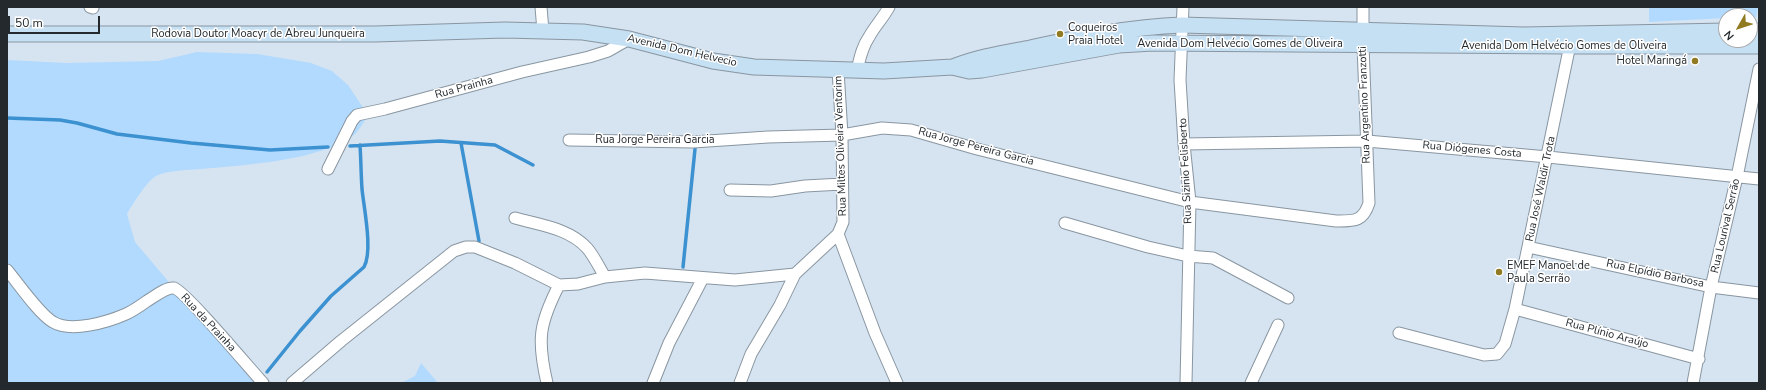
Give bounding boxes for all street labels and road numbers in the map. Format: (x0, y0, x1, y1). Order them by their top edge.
street label: Rodovia Doutor Moacyr de Abreu Junqueira (151, 27, 365, 41)
street label: Avenida Dom Helvecio (626, 32, 738, 70)
street label: Avenida Dom Helvécio Gomes de Oliveira (1137, 37, 1343, 51)
street label: Avenida Dom Helvécio Gomes de Oliveira (1461, 39, 1667, 53)
street label: Rua Argentino Franzotti (1356, 46, 1374, 164)
street label: Rua Prainha (433, 74, 495, 102)
street label: Rua Miltes Oliveira Ventorim (832, 75, 850, 217)
street label: Rua Sizinio Felisberto (1177, 118, 1195, 224)
street label: Rua Jorge Pereira Garcia (917, 125, 1035, 169)
street label: Rua Jorge Pereira Garcia (595, 133, 715, 147)
street label: Rua José Waldir Trota (1523, 135, 1559, 243)
street label: Rua Diógenes Costa (1422, 139, 1522, 161)
street label: Rua Lourival Serrão (1709, 177, 1743, 275)
street label: Rua Elpídio Barbosa (1605, 257, 1705, 291)
street label: Rua da Prainha (178, 291, 238, 355)
street label: Rua Plínio Araújo (1564, 317, 1650, 351)

